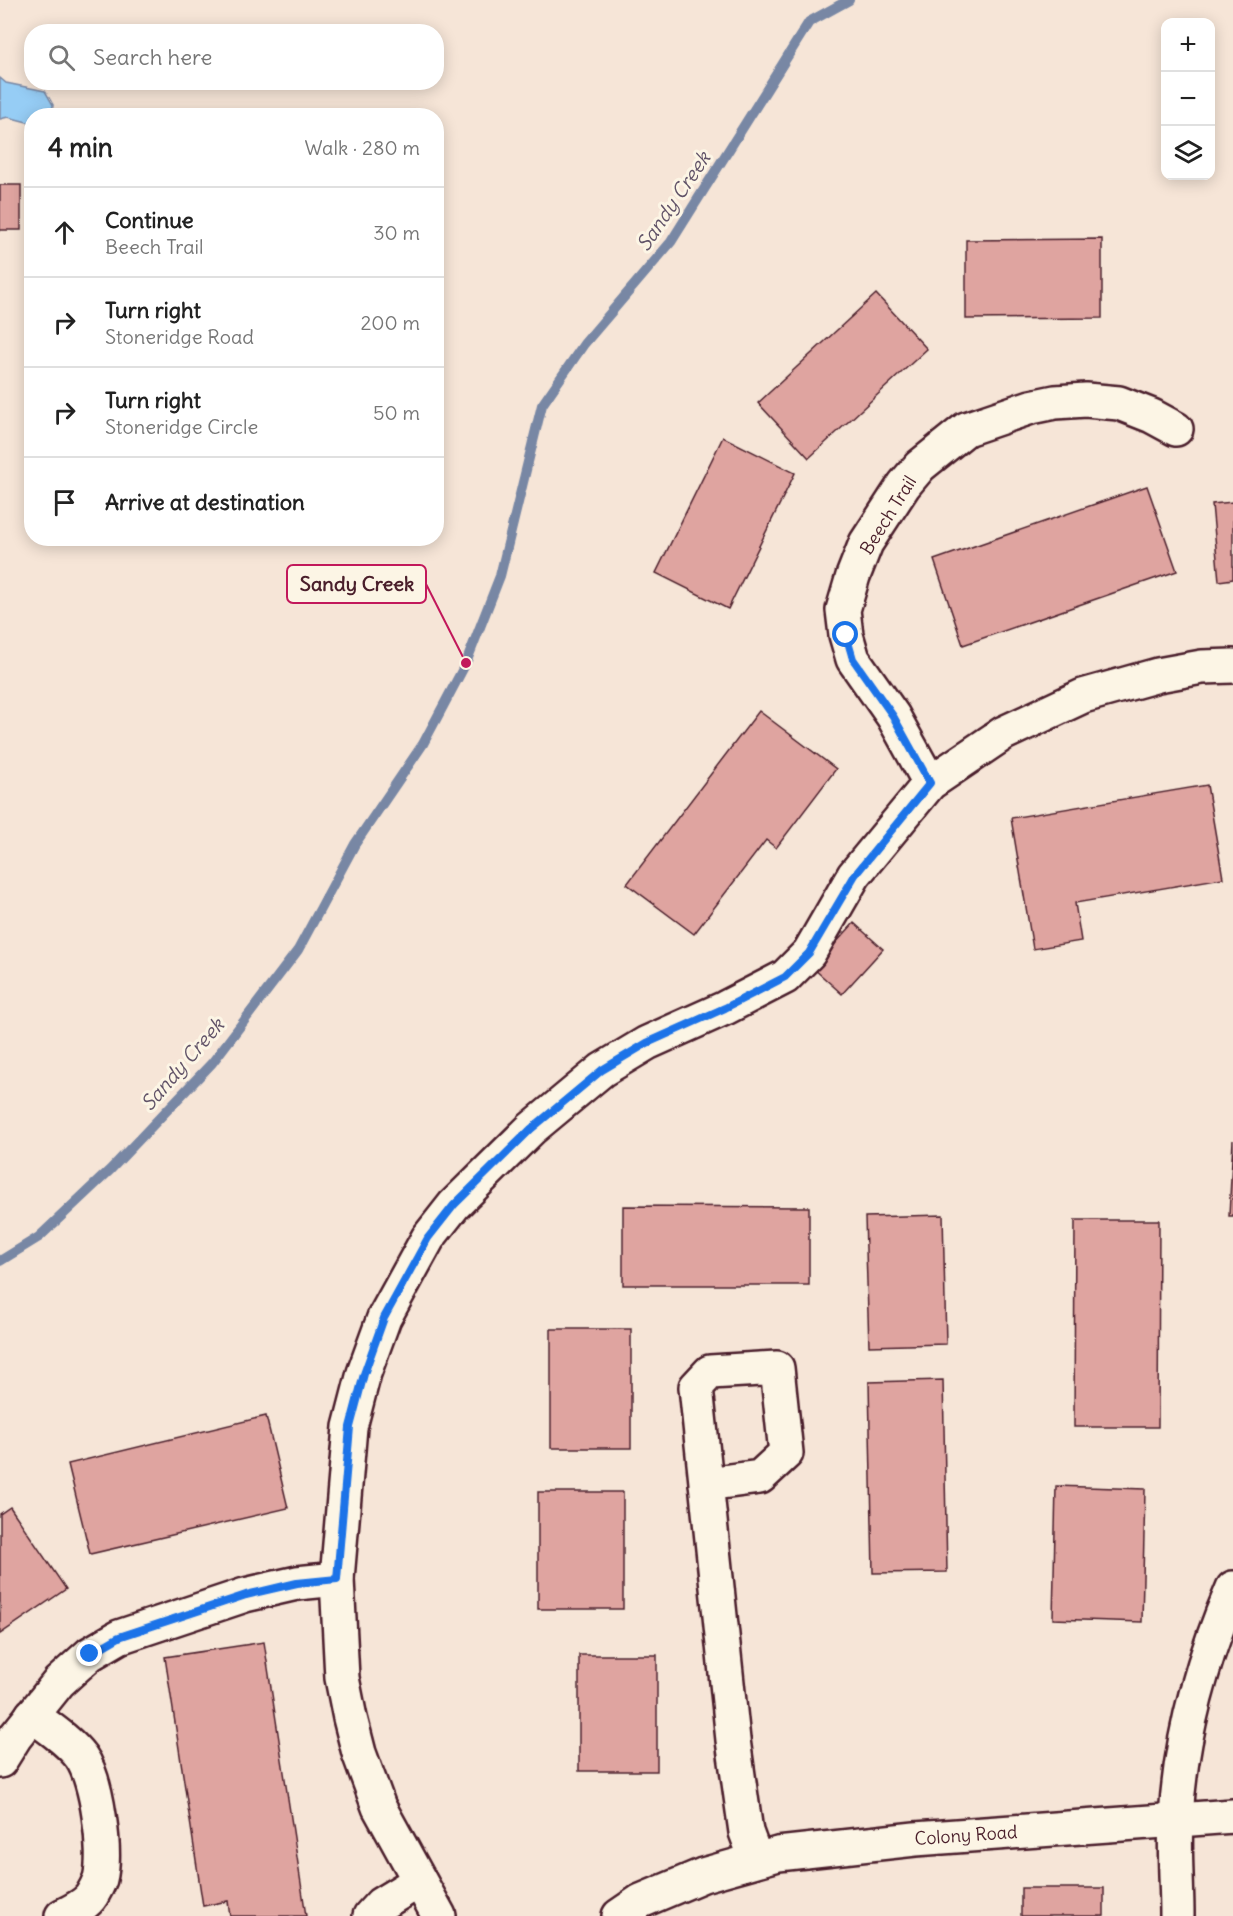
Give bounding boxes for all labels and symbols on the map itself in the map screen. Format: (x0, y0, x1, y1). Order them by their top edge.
water label: Sandy Creek (631, 145, 716, 255)
street label: Beech Trail (855, 471, 921, 559)
callout: Sandy Creek (287, 565, 426, 603)
text: Sandy Creek (300, 571, 414, 596)
route start (832, 621, 858, 647)
water label: Sandy Creek (135, 1011, 230, 1115)
route end (76, 1640, 102, 1666)
street label: Colony Road (914, 1820, 1019, 1850)

